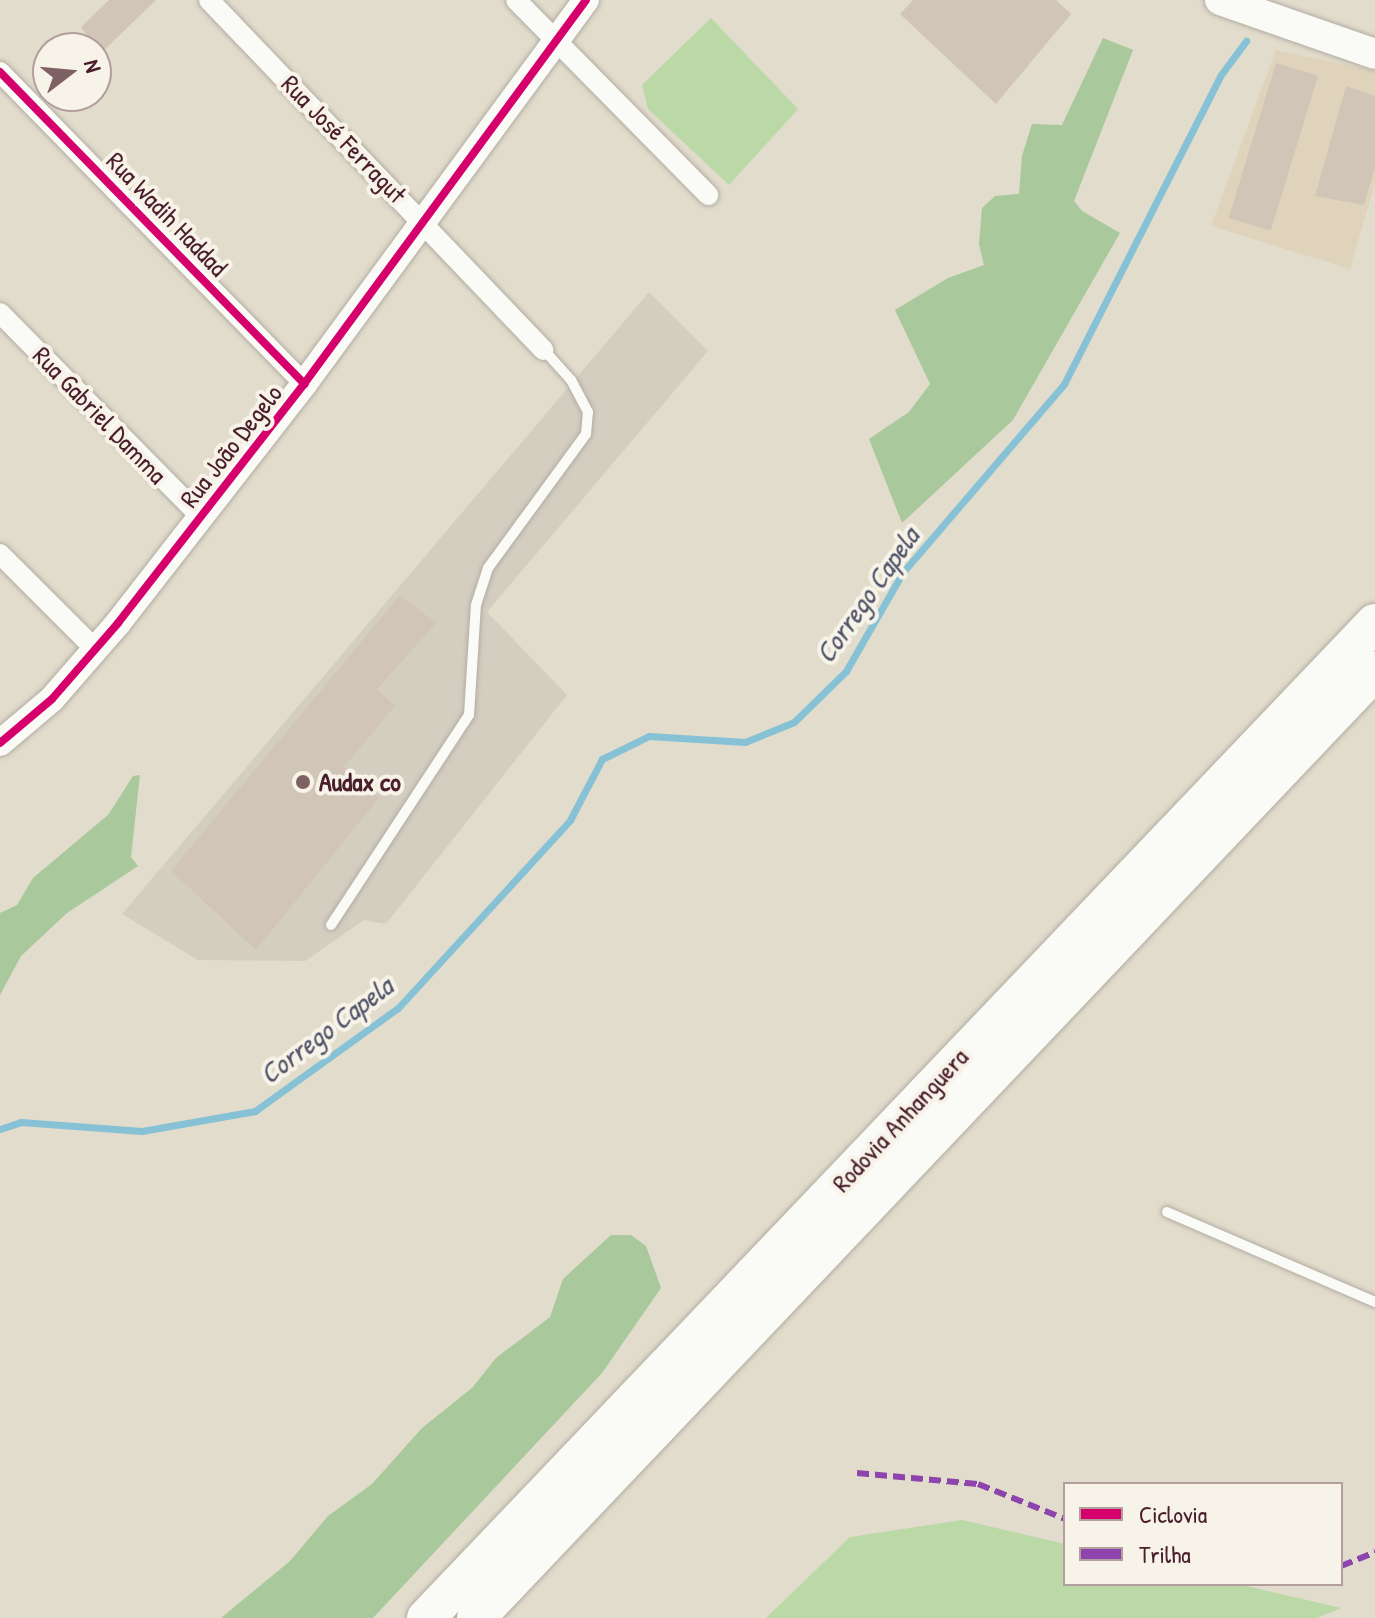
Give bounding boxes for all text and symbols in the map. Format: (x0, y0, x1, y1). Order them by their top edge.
north arrow (32, 32, 112, 112)
text: N (77, 56, 109, 76)
street label: Rua José Ferragut (275, 68, 413, 210)
street label: Rua Wadih Haddad (100, 145, 234, 283)
street label: Rua Gabriel Damma (27, 340, 173, 490)
street label: Rua João Degelo (173, 378, 289, 514)
water label: Corrego Capela (808, 521, 926, 669)
place label: Audax co (319, 766, 401, 798)
marker: Audax co (294, 773, 312, 791)
water label: Corrego Capela (253, 969, 399, 1091)
street label: Rodovia Anhanguera (825, 1042, 975, 1198)
legend (1063, 1482, 1343, 1586)
text: Ciclovia (1139, 1498, 1207, 1530)
text: Trilha (1139, 1538, 1191, 1570)

